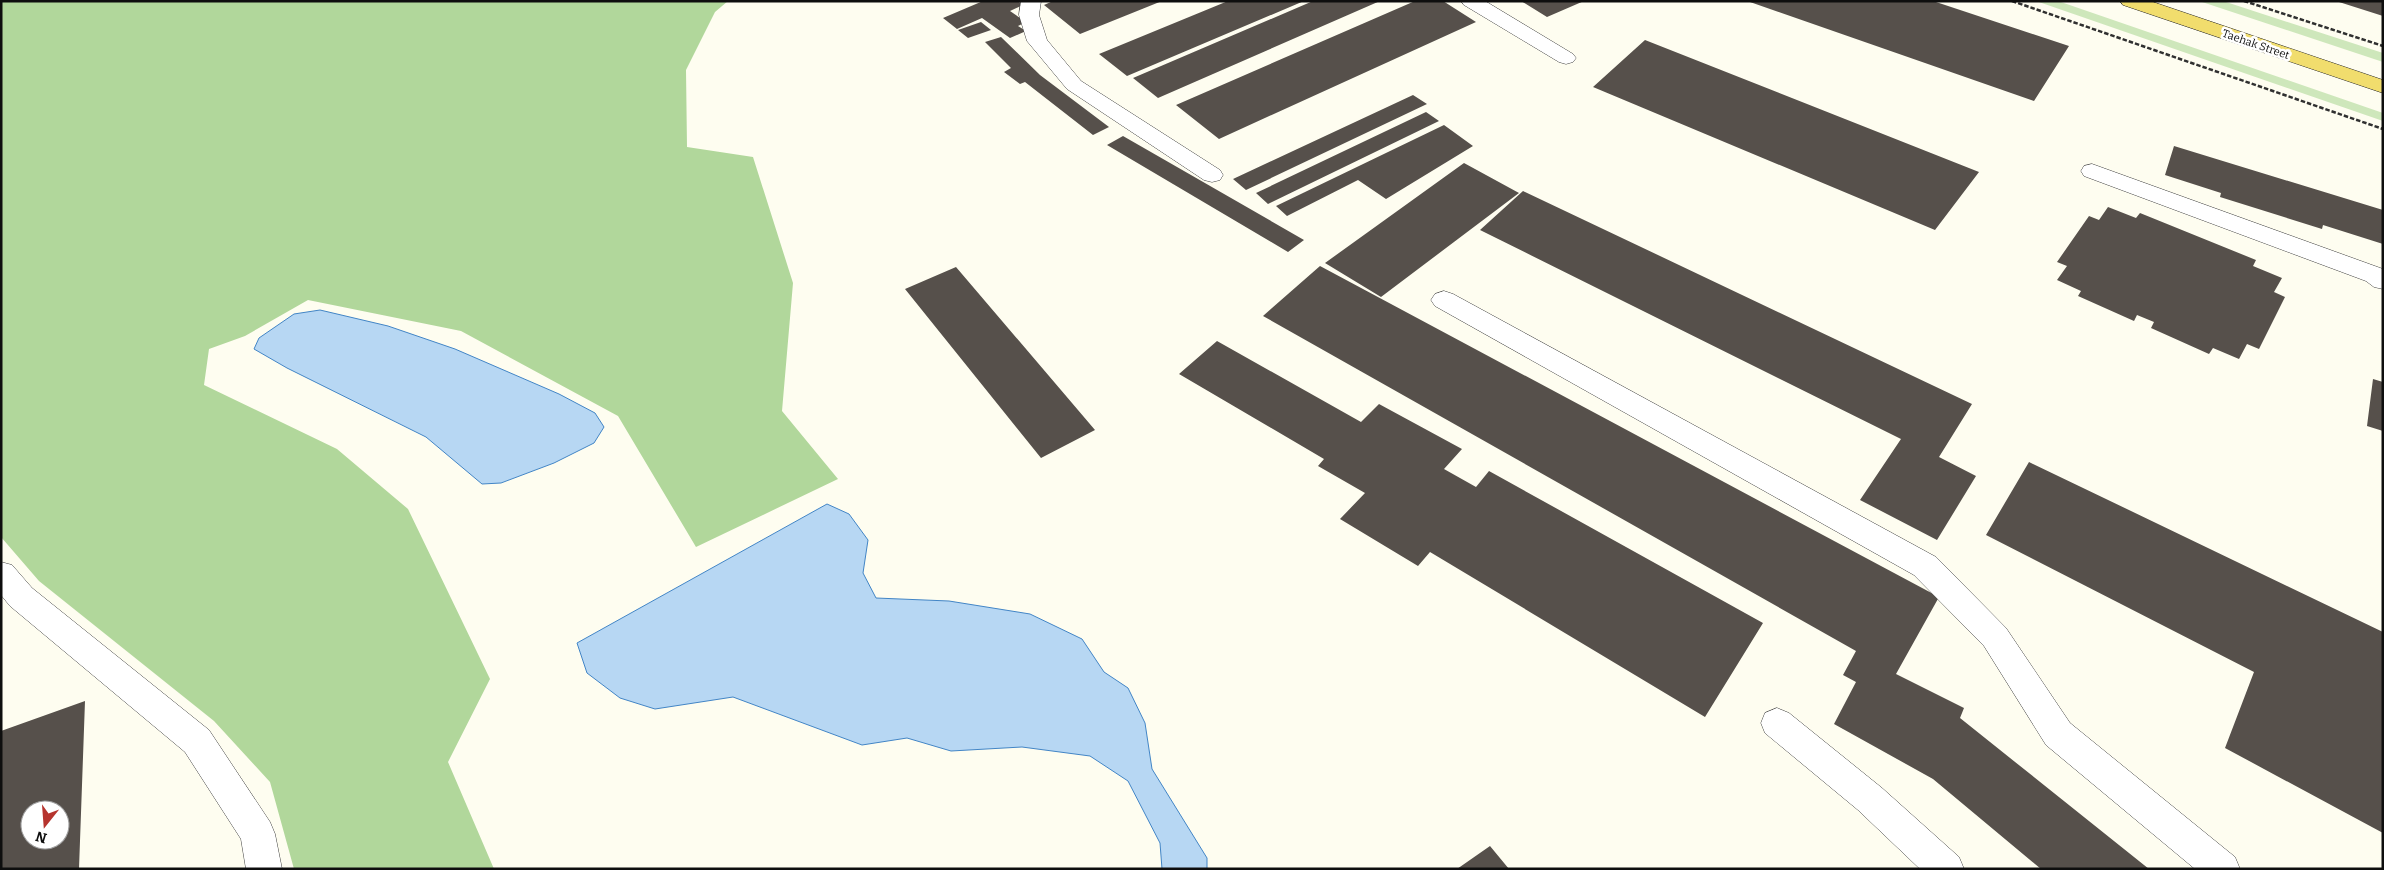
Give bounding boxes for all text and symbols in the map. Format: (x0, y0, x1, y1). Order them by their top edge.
street label: Taehak Street (2221, 27, 2291, 62)
north arrow (20, 800, 70, 850)
text: N (34, 827, 49, 847)

